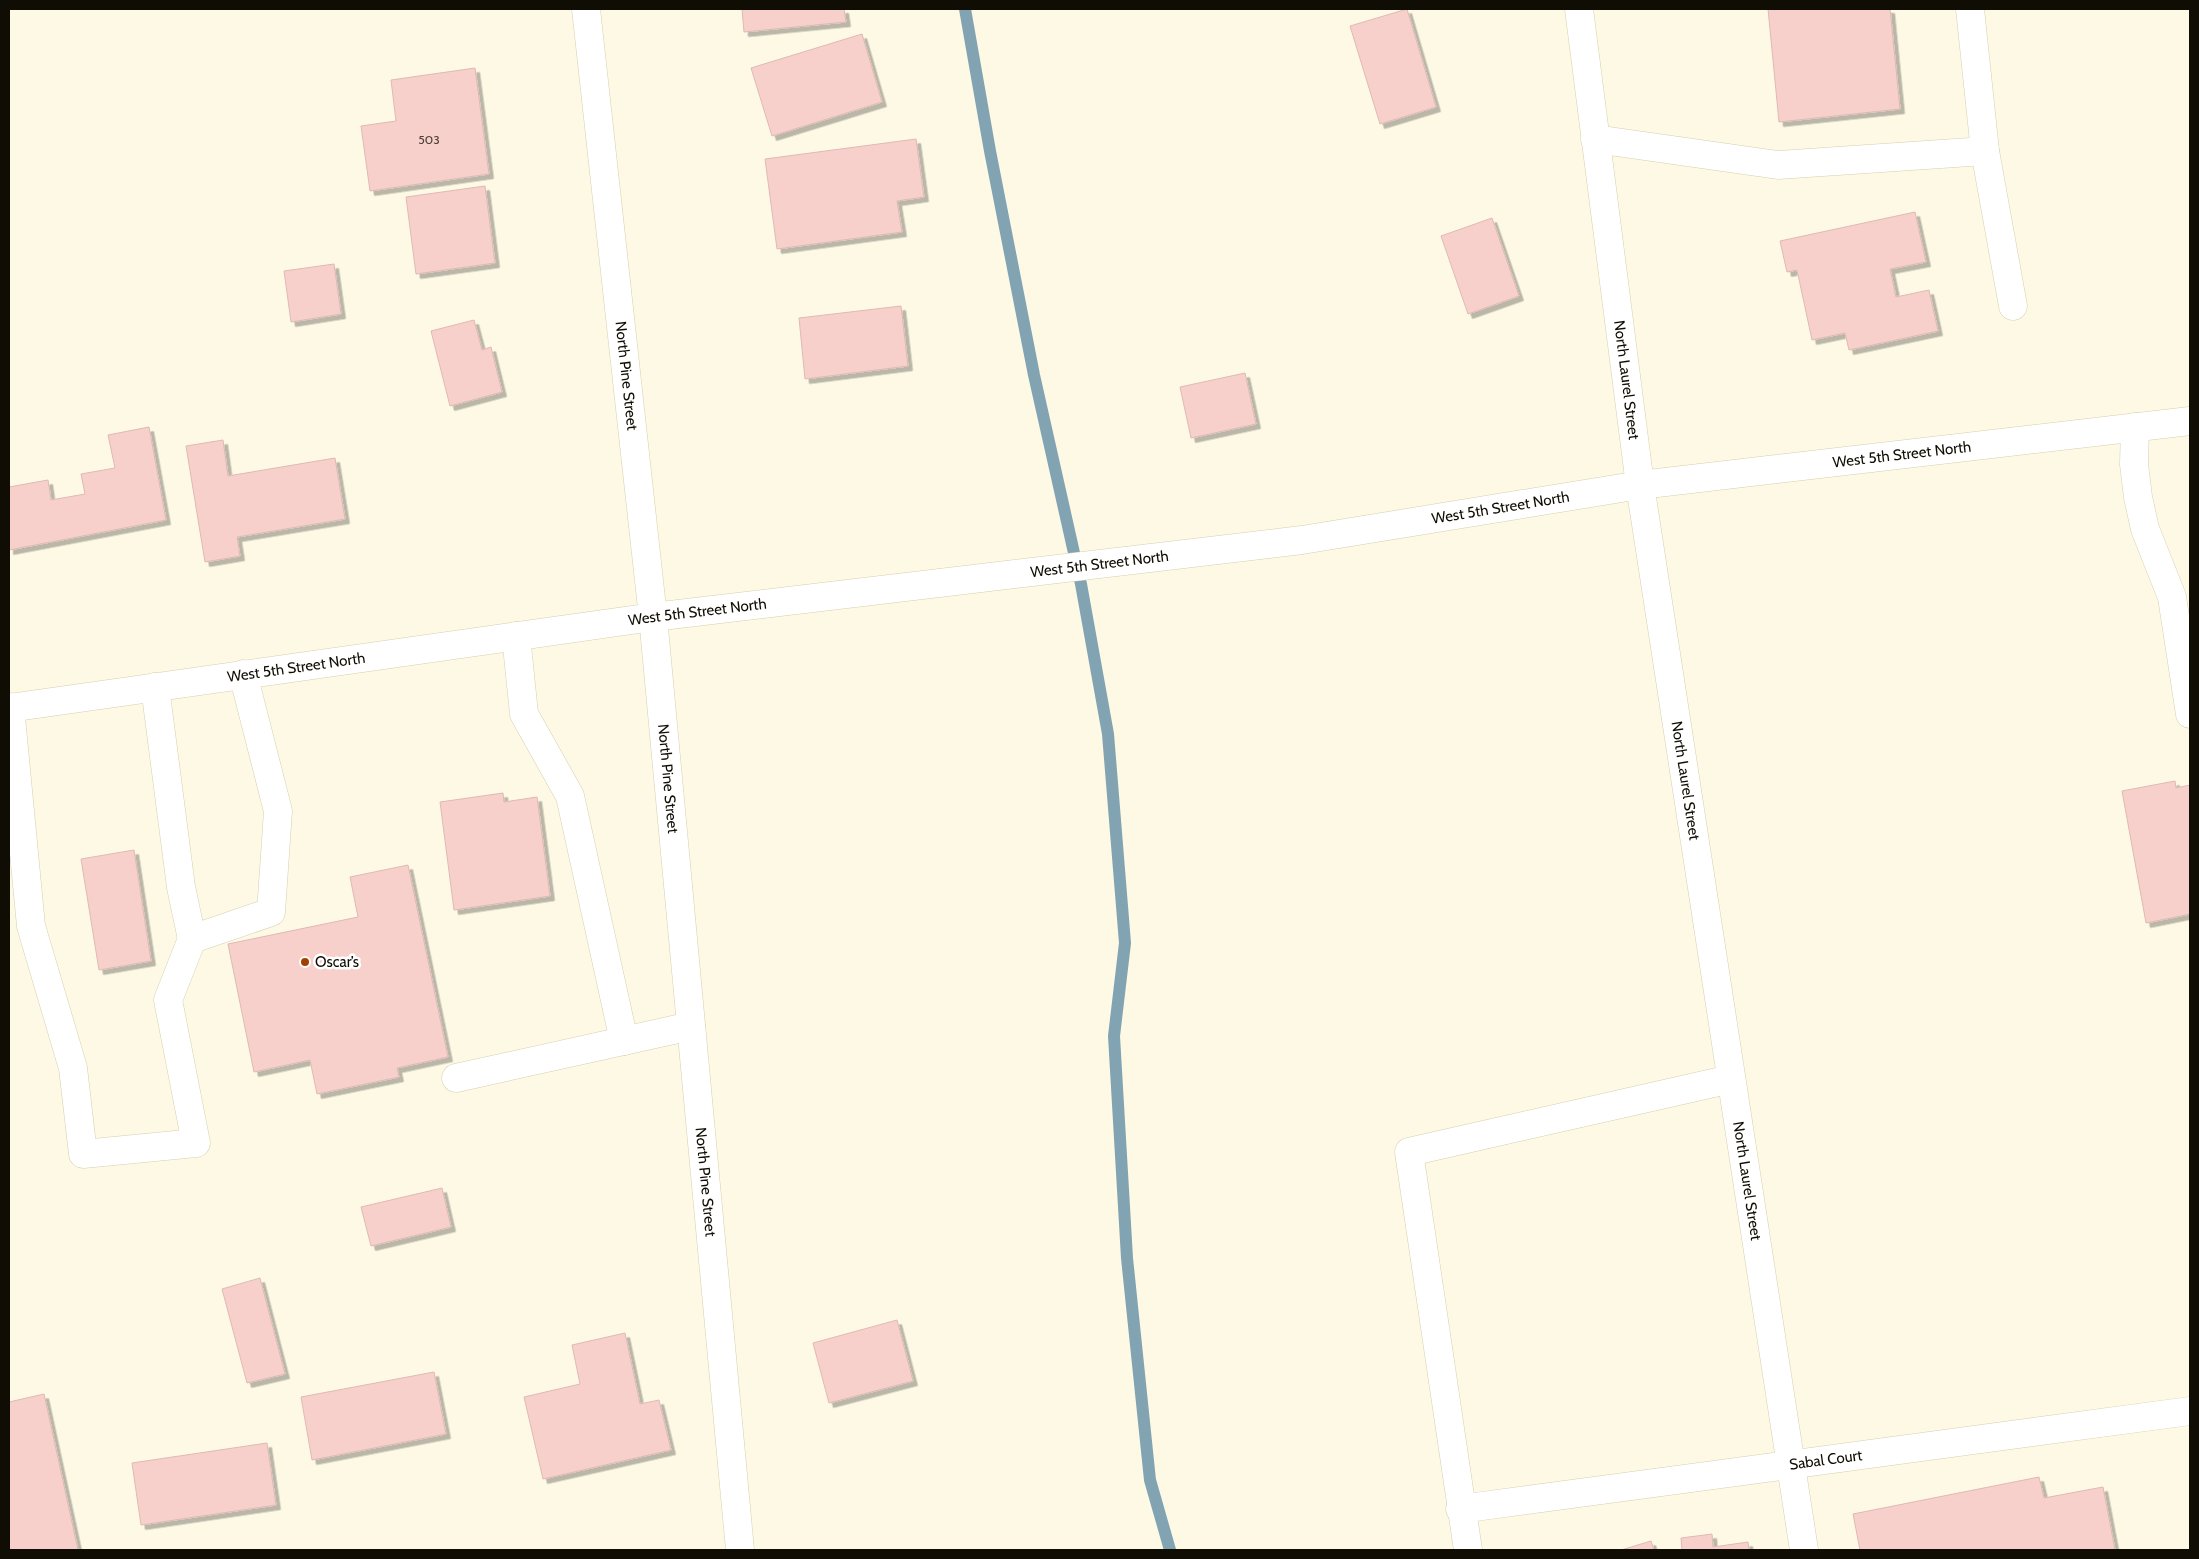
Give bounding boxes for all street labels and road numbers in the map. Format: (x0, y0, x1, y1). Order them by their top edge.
street label: North Laurel Street (1610, 319, 1643, 441)
street label: North Pine Street (611, 320, 641, 431)
street label: West 5th Street North (1832, 438, 1972, 472)
street label: West 5th Street North (1430, 488, 1571, 528)
street label: West 5th Street North (1029, 547, 1170, 581)
street label: West 5th Street North (627, 595, 767, 629)
street label: West 5th Street North (226, 649, 366, 686)
street label: North Laurel Street (1667, 720, 1704, 841)
street label: North Pine Street (654, 723, 682, 834)
street label: North Laurel Street (1729, 1120, 1765, 1242)
street label: North Pine Street (692, 1126, 720, 1237)
street label: Sabal Court (1788, 1446, 1863, 1474)

